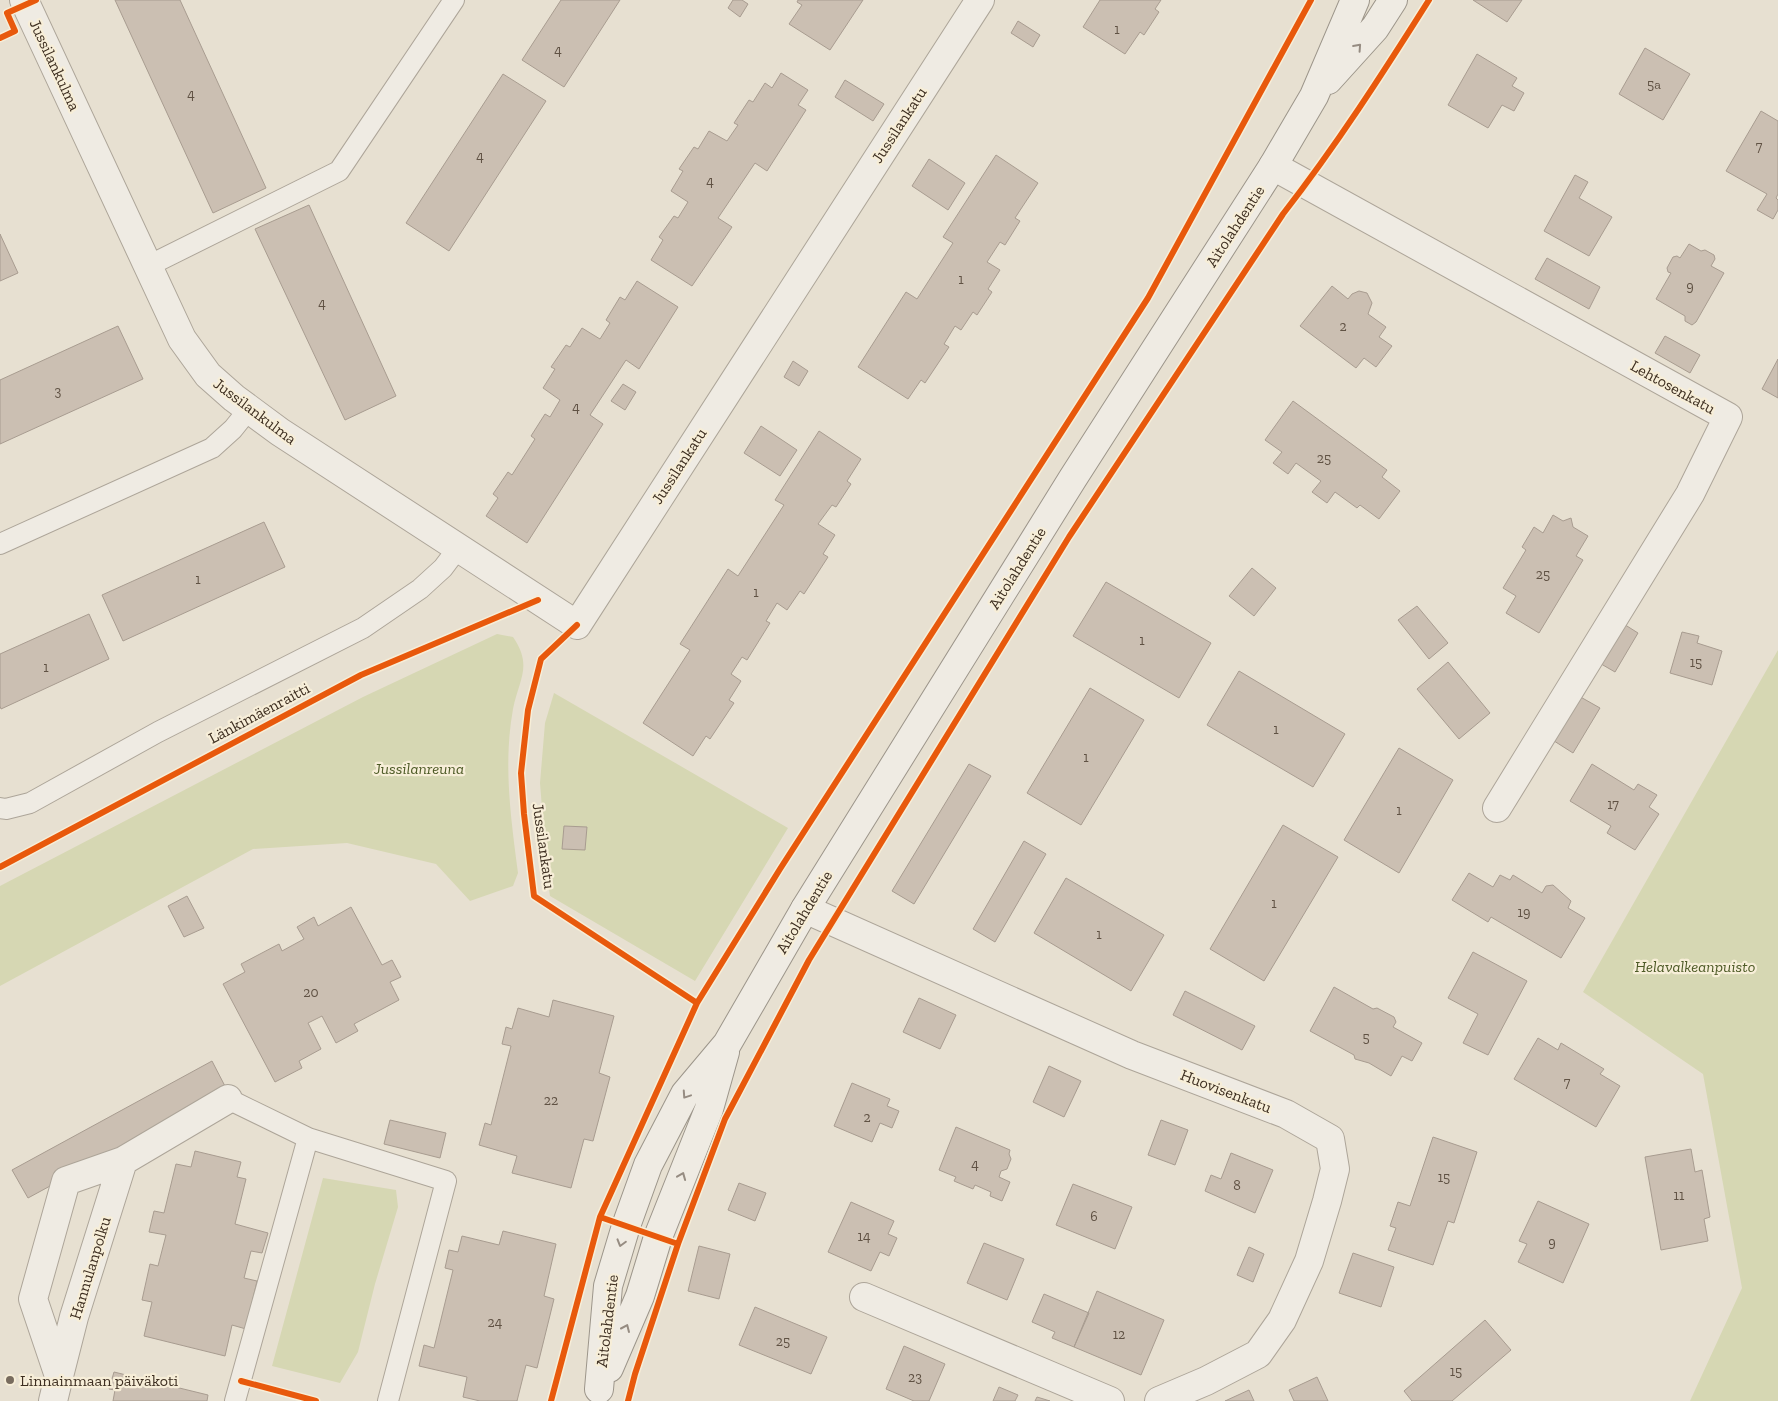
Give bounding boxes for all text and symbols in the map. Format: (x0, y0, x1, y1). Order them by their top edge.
street label: Jussilankulma (26, 16, 85, 114)
house number: 1 (1114, 21, 1120, 38)
house number: 4 (554, 42, 562, 59)
one-way arrow (1352, 43, 1361, 52)
house number: 5a (1647, 76, 1661, 93)
street label: Jussilankatu (867, 84, 931, 166)
house number: 4 (187, 86, 195, 103)
house number: 7 (1756, 138, 1763, 155)
house number: 4 (476, 148, 484, 165)
house number: 4 (706, 173, 714, 190)
street label: Aitolahdentie (1202, 182, 1268, 270)
house number: 1 (958, 271, 964, 288)
house number: 9 (1686, 278, 1694, 295)
house number: 4 (318, 295, 326, 312)
house number: 2 (1339, 318, 1347, 335)
street label: Lehtosenkatu (1627, 356, 1719, 418)
street label: Jussilankulma (210, 374, 300, 448)
house number: 3 (55, 383, 62, 400)
house number: 4 (572, 399, 580, 416)
street label: Jussilankatu (647, 425, 711, 507)
house number: 25 (1317, 450, 1331, 467)
street label: Aitolahdentie (984, 523, 1050, 613)
house number: 25 (1536, 566, 1550, 583)
house number: 1 (195, 571, 201, 588)
house number: 1 (753, 584, 759, 601)
house number: 1 (1139, 632, 1145, 649)
house number: 15 (1690, 654, 1702, 671)
house number: 1 (43, 659, 49, 676)
street label: Länkimäenraitti (205, 678, 313, 748)
house number: 1 (1273, 721, 1279, 738)
house number: 1 (1083, 749, 1089, 766)
park label: Jussilanreuna (373, 759, 464, 778)
house number: 17 (1607, 796, 1619, 813)
street label: Jussilankatu (529, 802, 559, 890)
house number: 1 (1396, 802, 1402, 819)
street label: Aitolahdentie (772, 867, 836, 957)
house number: 1 (1271, 895, 1277, 912)
house number: 19 (1518, 904, 1530, 921)
house number: 1 (1096, 926, 1102, 943)
park label: Helavalkeanpuisto (1635, 957, 1755, 976)
house number: 20 (303, 984, 319, 1001)
house number: 5 (1362, 1029, 1370, 1046)
street label: Huovisenkatu (1178, 1065, 1274, 1117)
house number: 7 (1564, 1074, 1571, 1091)
one-way arrow (682, 1090, 692, 1099)
house number: 22 (544, 1092, 558, 1109)
house number: 2 (863, 1109, 871, 1126)
house number: 4 (971, 1156, 979, 1173)
house number: 15 (1438, 1169, 1450, 1186)
one-way arrow (676, 1172, 686, 1181)
house number: 8 (1233, 1177, 1241, 1194)
house number: 11 (1674, 1187, 1685, 1204)
house number: 6 (1090, 1208, 1098, 1225)
street label: Hannulanpolku (65, 1214, 115, 1322)
house number: 14 (858, 1228, 871, 1245)
house number: 9 (1548, 1234, 1556, 1251)
one-way arrow (616, 1239, 626, 1247)
street label: Aitolahdentie (592, 1274, 622, 1368)
house number: 24 (488, 1314, 503, 1331)
one-way arrow (620, 1324, 631, 1333)
house number: 12 (1113, 1326, 1125, 1343)
house number: 25 (776, 1333, 790, 1350)
house number: 15 (1450, 1363, 1462, 1380)
house number: 23 (908, 1369, 922, 1386)
place label: Linnainmaan päiväkoti (20, 1371, 179, 1390)
marker: Linnainmaan päiväkoti (4, 1374, 16, 1386)

